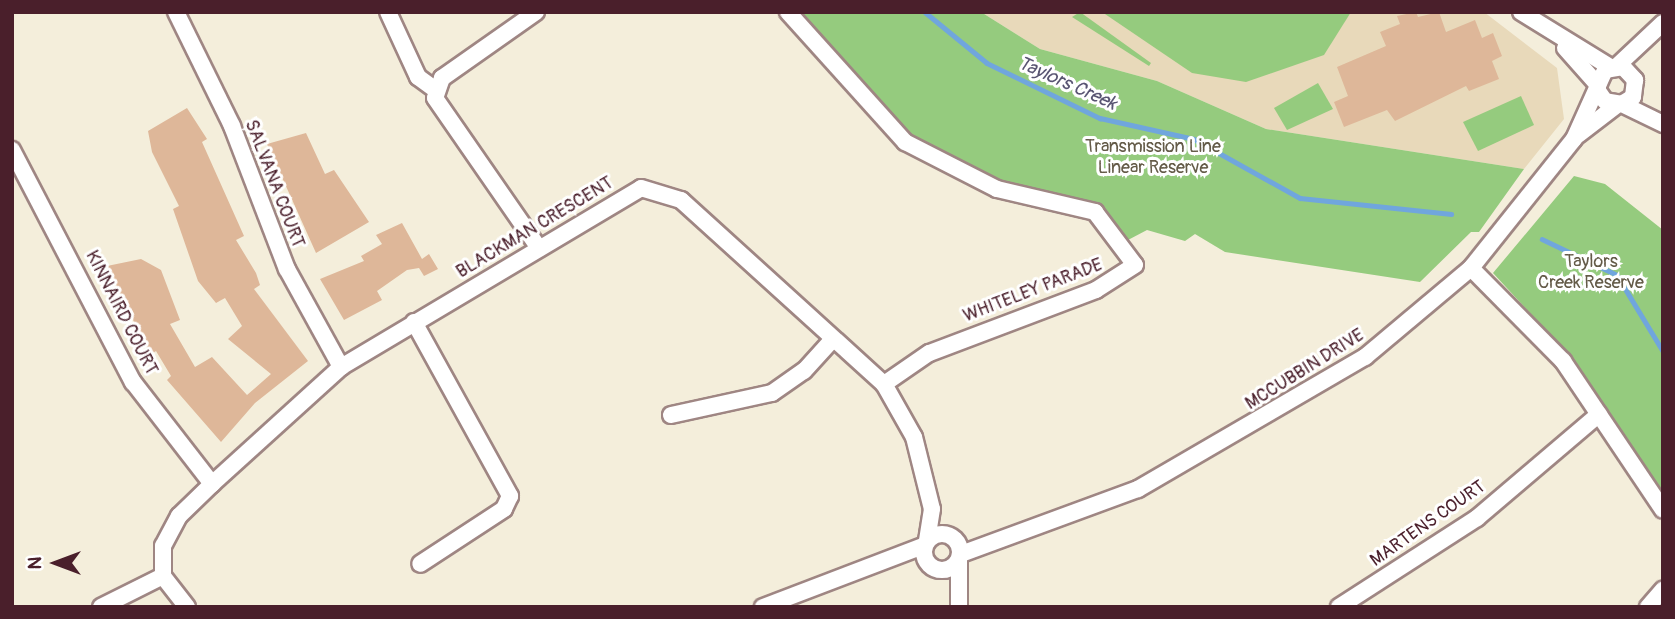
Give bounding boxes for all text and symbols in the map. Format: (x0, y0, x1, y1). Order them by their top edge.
water label: Taylors Creek (1014, 52, 1120, 116)
street label: SALVANA COURT (240, 117, 308, 251)
park label: Transmission Line Linear Reserve (1085, 137, 1221, 180)
street label: BLACKMAN CRESCENT (453, 173, 617, 283)
street label: KINNAIRD COURT (80, 247, 162, 379)
park label: Taylors Creek Reserve (1538, 252, 1644, 294)
street label: WHITELEY PARADE (960, 254, 1106, 328)
street label: MCCUBBIN DRIVE (1242, 325, 1368, 415)
street label: MARTENS COURT (1366, 476, 1490, 572)
north arrow (21, 528, 91, 598)
text: N (23, 557, 47, 569)

